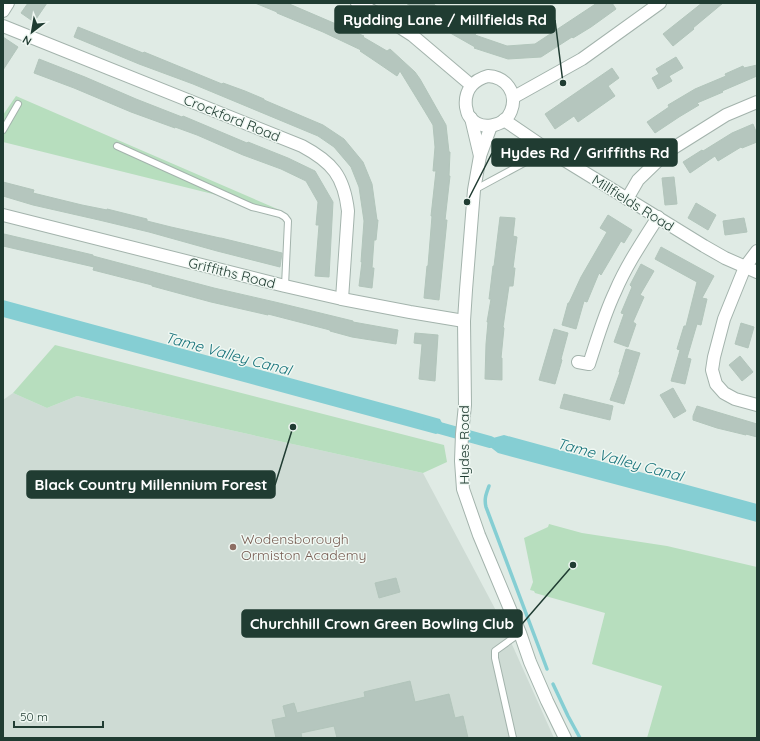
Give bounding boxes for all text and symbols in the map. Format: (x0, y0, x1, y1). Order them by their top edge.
callout: Rydding Lane / Millfields Rd (335, 6, 555, 33)
text: Rydding Lane / Millfields Rd (343, 10, 547, 29)
north arrow (12, 12, 52, 52)
text: N (20, 32, 34, 49)
street label: Crockford Road (181, 90, 283, 146)
callout: Hydes Rd / Griffiths Rd (492, 139, 677, 166)
text: Hydes Rd / Griffiths Rd (501, 143, 669, 162)
street label: Millfields Road (589, 171, 677, 235)
street label: Griffiths Road (187, 254, 277, 292)
water label: Tame Valley Canal (163, 328, 295, 380)
street label: Hydes Road (455, 405, 473, 485)
water label: Tame Valley Canal (555, 434, 687, 486)
callout: Black Country Millennium Forest (27, 471, 275, 498)
text: Black Country Millennium Forest (35, 475, 267, 494)
place label: Wodensborough Ormiston Academy (241, 530, 366, 564)
marker: Wodensborough Ormiston Academy (228, 542, 238, 552)
callout: Churchhill Crown Green Bowling Club (242, 610, 522, 637)
text: Churchhill Crown Green Bowling Club (250, 614, 514, 633)
scale bar (14, 703, 103, 729)
text: 50 m (20, 709, 48, 724)

